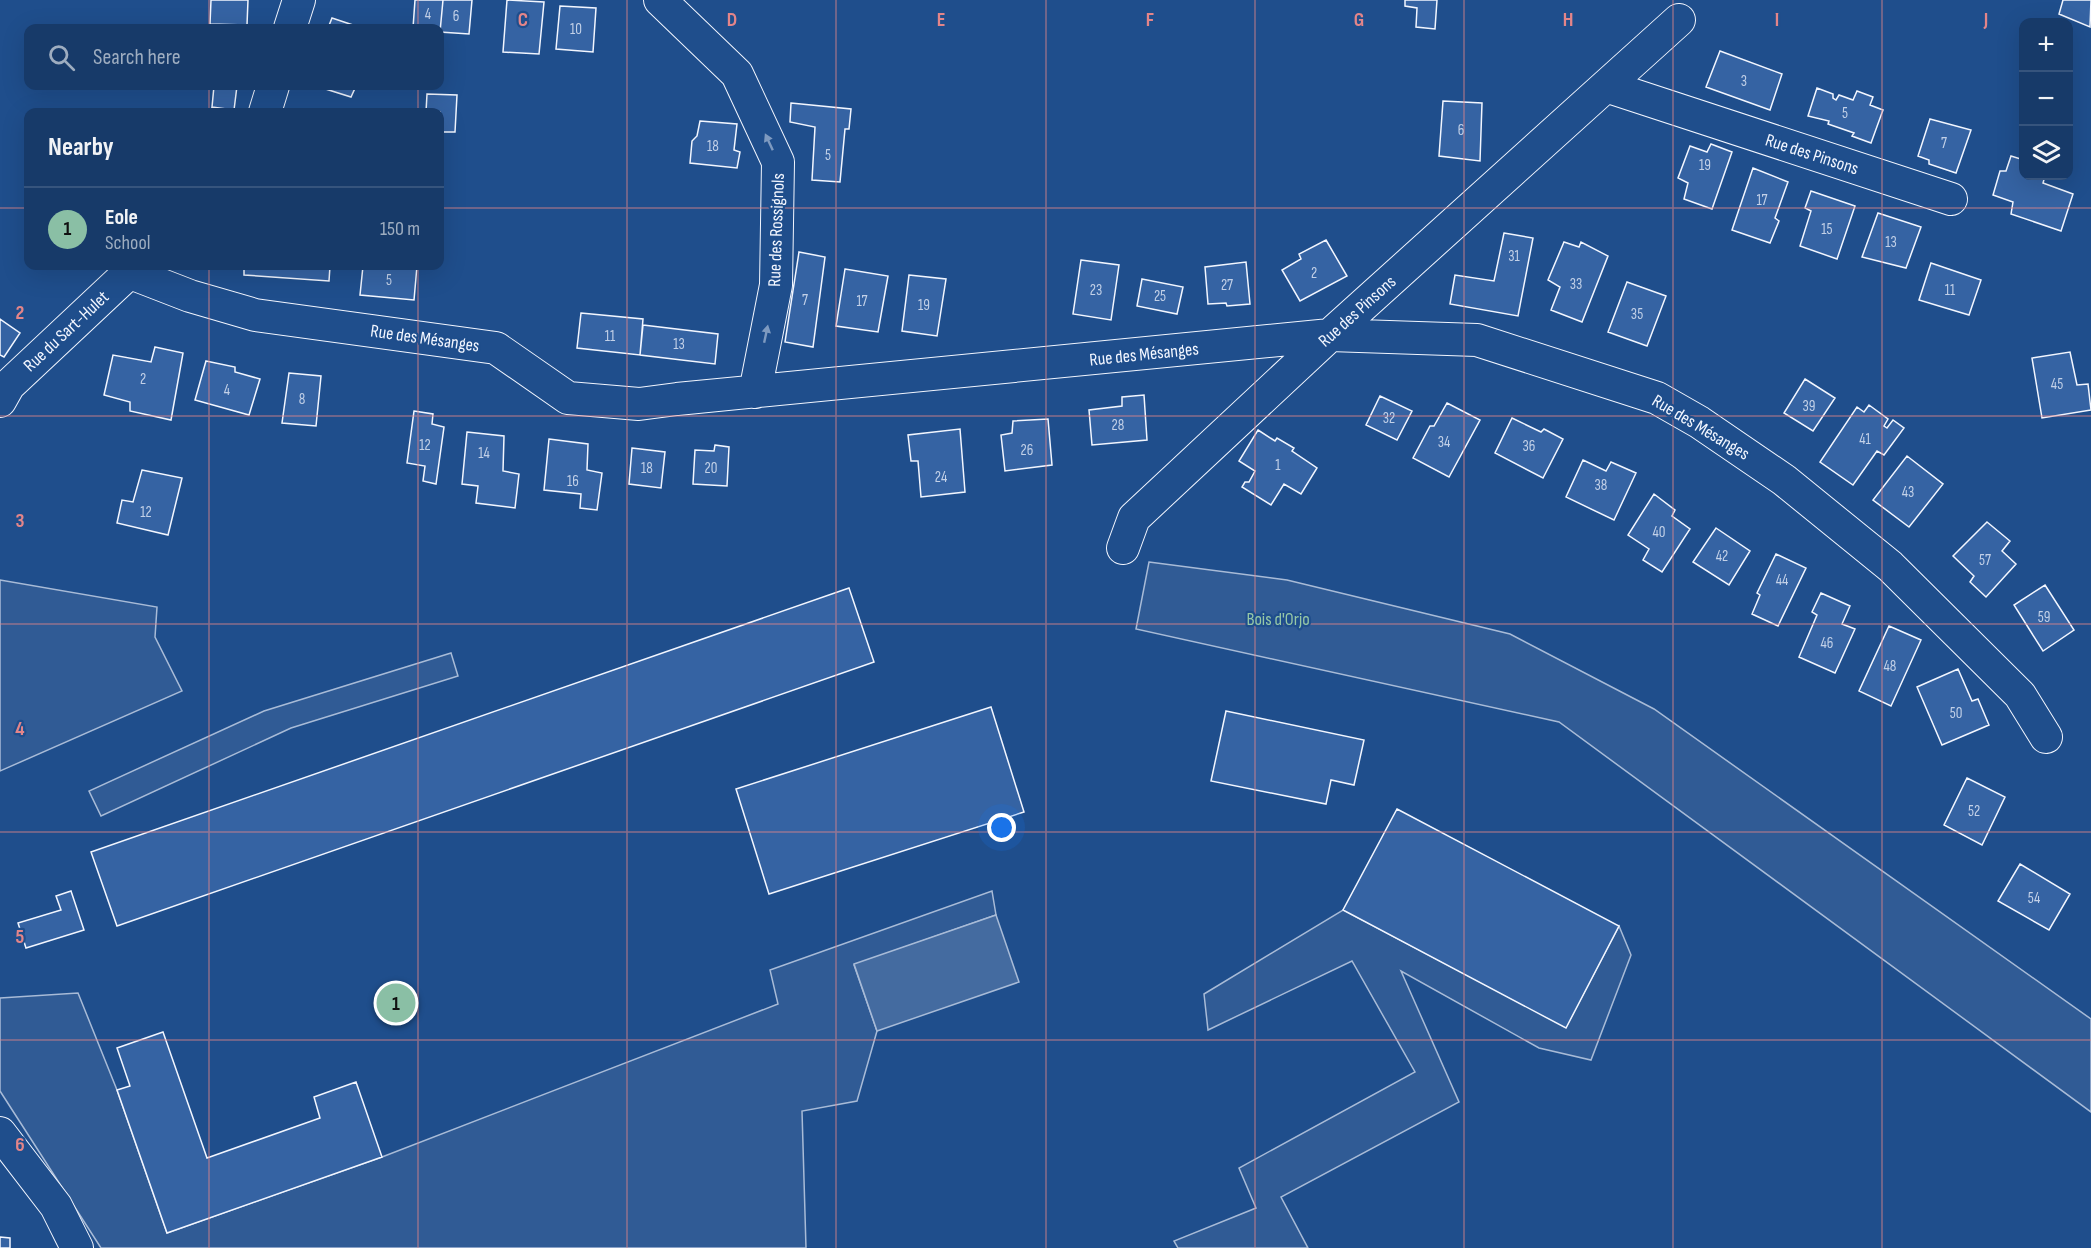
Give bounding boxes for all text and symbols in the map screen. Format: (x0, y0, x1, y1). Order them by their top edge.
house number: 4 (425, 5, 431, 24)
house number: 6 (453, 7, 459, 26)
text: C (518, 8, 528, 32)
text: D (727, 8, 737, 32)
text: E (937, 8, 945, 32)
text: F (1146, 8, 1154, 32)
text: G (1354, 8, 1364, 32)
text: H (1563, 8, 1573, 32)
text: I (1775, 8, 1779, 32)
text: J (1983, 8, 1988, 32)
map controls (2019, 18, 2073, 180)
button: + (2019, 18, 2073, 72)
house number: 10 (570, 20, 582, 39)
search box (24, 24, 444, 90)
icon: search (45, 41, 78, 74)
text: Search here (93, 44, 180, 71)
house number: 3 (1741, 72, 1747, 91)
button: − (2019, 72, 2073, 126)
house number: 5 (1842, 104, 1848, 123)
house number: 6 (1458, 121, 1464, 140)
button: layers (2019, 126, 2073, 180)
street label: Rue des Pinsons (1763, 130, 1861, 179)
text: Nearby (48, 132, 114, 163)
one-way arrow (764, 134, 773, 151)
house number: 7 (1941, 134, 1947, 153)
house number: 18 (707, 137, 719, 156)
house number: 5 (825, 146, 831, 165)
house number: 19 (1699, 156, 1711, 175)
street label: Rue des Rossignols (764, 173, 789, 287)
house number: 17 (1756, 191, 1768, 210)
text: Eole (105, 204, 138, 231)
text: 1 (64, 217, 71, 241)
text: 150 m (380, 217, 420, 241)
house number: 15 (1821, 220, 1833, 239)
text: School (105, 231, 150, 255)
house number: 13 (1885, 233, 1897, 252)
house number: 31 (1508, 247, 1521, 266)
house number: 2 (1311, 264, 1317, 283)
house number: 5 (386, 271, 392, 290)
street label: Rue des Pinsons (1314, 271, 1400, 352)
house number: 33 (1570, 275, 1582, 294)
house number: 27 (1221, 276, 1233, 295)
house number: 23 (1090, 281, 1102, 300)
house number: 11 (1945, 281, 1956, 300)
street label: Rue du Sart-Hulet (19, 286, 114, 376)
house number: 25 (1154, 287, 1166, 306)
house number: 7 (802, 291, 808, 310)
house number: 17 (856, 292, 868, 311)
house number: 19 (918, 296, 930, 315)
text: 2 (16, 301, 24, 325)
house number: 35 (1631, 305, 1643, 324)
street label: Rue des Mésanges (369, 320, 481, 357)
one-way arrow (762, 325, 771, 344)
house number: 11 (605, 327, 616, 346)
house number: 13 (673, 335, 685, 354)
street label: Rue des Mésanges (1088, 338, 1200, 371)
house number: 2 (140, 370, 146, 389)
house number: 45 (2051, 375, 2063, 394)
house number: 4 (224, 381, 230, 400)
house number: 8 (299, 390, 305, 409)
street label: Rue des Mésanges (1648, 390, 1753, 465)
house number: 39 (1803, 397, 1815, 416)
house number: 32 (1383, 409, 1395, 428)
house number: 28 (1112, 416, 1124, 435)
house number: 41 (1859, 430, 1872, 449)
house number: 34 (1438, 433, 1450, 452)
house number: 12 (419, 436, 431, 455)
house number: 36 (1523, 437, 1535, 456)
house number: 26 (1021, 441, 1033, 460)
house number: 14 (478, 444, 490, 463)
house number: 1 (1275, 456, 1281, 475)
house number: 18 (641, 459, 653, 478)
house number: 20 (705, 459, 717, 478)
house number: 24 (935, 468, 947, 487)
house number: 16 (567, 472, 579, 491)
house number: 38 (1595, 476, 1607, 495)
house number: 43 (1902, 483, 1914, 502)
house number: 12 (140, 503, 152, 522)
text: 3 (16, 509, 25, 533)
house number: 40 (1653, 523, 1665, 542)
house number: 42 (1716, 547, 1728, 566)
house number: 57 (1979, 551, 1991, 570)
house number: 44 (1776, 571, 1788, 590)
house number: 59 (2038, 608, 2050, 627)
park label: Bois d'Orjo (1246, 609, 1310, 630)
house number: 46 (1821, 634, 1833, 653)
house number: 48 (1884, 657, 1896, 676)
house number: 50 (1950, 704, 1962, 723)
text: 4 (15, 717, 25, 741)
house number: 52 (1968, 802, 1980, 821)
your location (987, 813, 1016, 842)
house number: 54 (2028, 889, 2040, 908)
text: 5 (16, 925, 25, 949)
pin: 1 (376, 980, 416, 1026)
text: 6 (15, 1133, 25, 1157)

